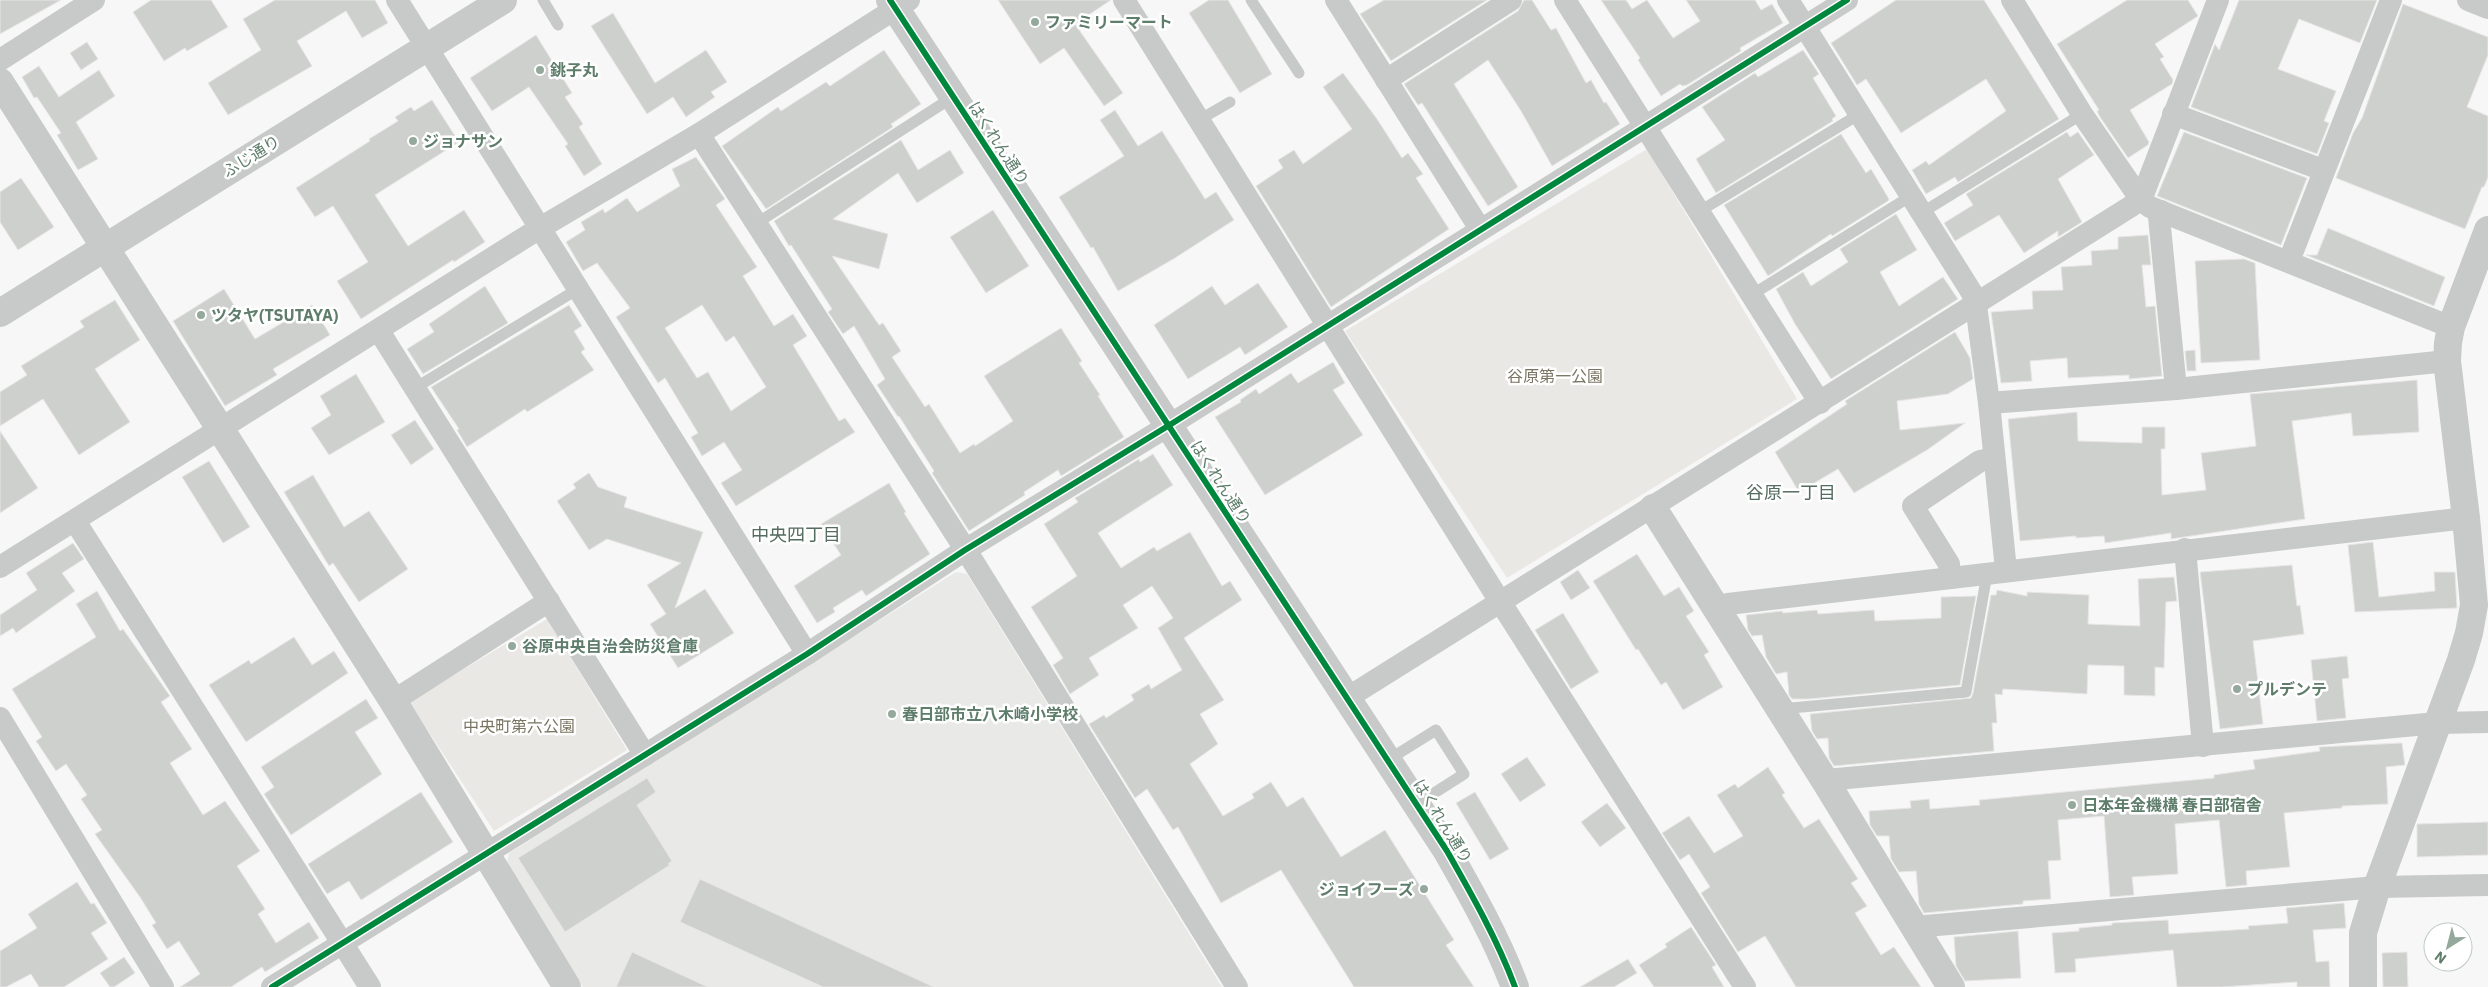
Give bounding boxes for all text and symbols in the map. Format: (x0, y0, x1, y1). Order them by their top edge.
place label: ファミリーマート (1045, 12, 1173, 32)
marker: ファミリーマート (1029, 16, 1041, 28)
place label: 銚子丸 (550, 60, 598, 80)
marker: 銚子丸 (534, 64, 546, 76)
street label: はくれん通り (964, 97, 1034, 189)
street label: ふじ通り (219, 131, 283, 181)
place label: ジョナサン (423, 131, 503, 151)
marker: ジョナサン (407, 135, 419, 147)
place label: ツタヤ(TSUTAYA) (211, 305, 338, 325)
marker: ツタヤ(TSUTAYA) (195, 309, 207, 321)
park label: 谷原第一公園 (1507, 366, 1603, 386)
street label: はくれん通り (1186, 436, 1256, 528)
district label: 谷原一丁目 (1746, 481, 1836, 504)
district label: 中央四丁目 (751, 523, 841, 546)
place label: 谷原中央自治会防災倉庫 (522, 636, 698, 656)
marker: 谷原中央自治会防災倉庫 (506, 640, 518, 652)
place label: プルデンテ (2247, 679, 2327, 699)
marker: プルデンテ (2231, 683, 2243, 695)
place label: 春日部市立八木崎小学校 (902, 704, 1078, 724)
marker: 春日部市立八木崎小学校 (886, 708, 898, 720)
park label: 中央町第六公園 (463, 716, 575, 736)
street label: はくれん通り (1409, 775, 1477, 867)
place label: 日本年金機構 春日部宿舎 (2082, 795, 2262, 815)
marker: 日本年金機構 春日部宿舎 (2066, 799, 2078, 811)
place label: ジョイフーズ (1319, 879, 1414, 899)
marker: ジョイフーズ (1418, 883, 1430, 895)
north arrow (2423, 922, 2473, 972)
text: N (2431, 947, 2450, 968)

